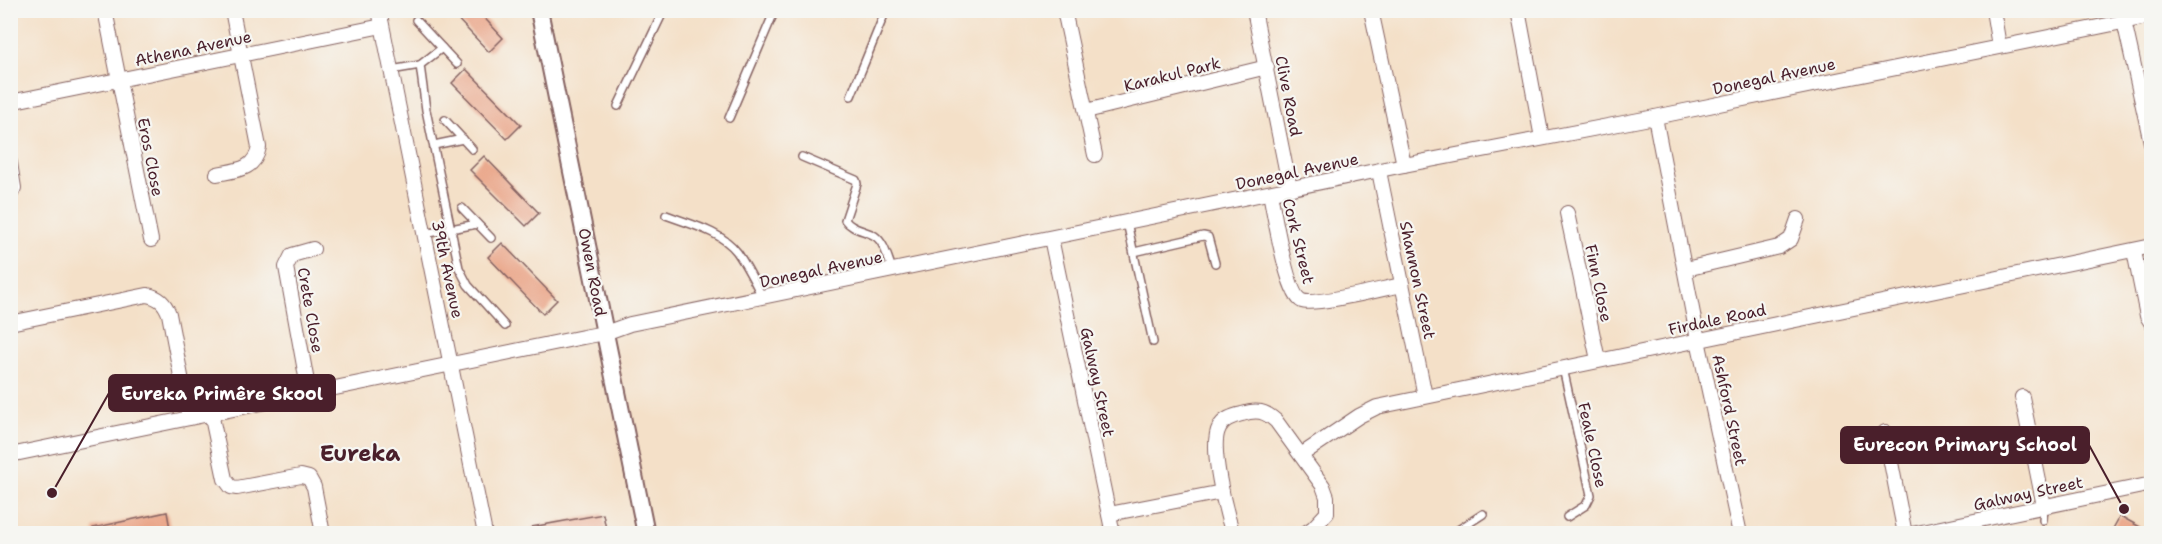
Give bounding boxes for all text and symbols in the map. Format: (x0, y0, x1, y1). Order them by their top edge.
street label: Athena Avenue (133, 26, 253, 71)
street label: Karakul Park (1122, 52, 1223, 97)
street label: Donegal Avenue (1711, 53, 1837, 100)
street label: Clive Road (1270, 54, 1307, 138)
street label: Eros Close (133, 116, 168, 198)
street label: Donegal Avenue (1234, 148, 1360, 195)
street label: Cork Street (1278, 196, 1319, 286)
street label: 39th Avenue (427, 218, 468, 320)
street label: Shannon Street (1395, 219, 1440, 341)
street label: Owen Road (574, 226, 611, 318)
street label: Finn Close (1580, 242, 1617, 324)
street label: Donegal Avenue (758, 246, 884, 293)
street label: Crete Close (293, 266, 328, 354)
street label: Firdale Road (1666, 299, 1768, 340)
street label: Galway Street (1076, 325, 1119, 439)
street label: Ashford Street (1707, 352, 1752, 468)
callout: Eureka Primêre Skool (109, 375, 335, 411)
text: Eureka Primêre Skool (121, 382, 323, 406)
street label: Feale Close (1573, 400, 1612, 490)
callout: Eurecon Primary School (1841, 427, 2089, 463)
text: Eurecon Primary School (1853, 433, 2077, 457)
district label: Eureka (320, 439, 400, 468)
street label: Galway Street (1971, 472, 2085, 515)

